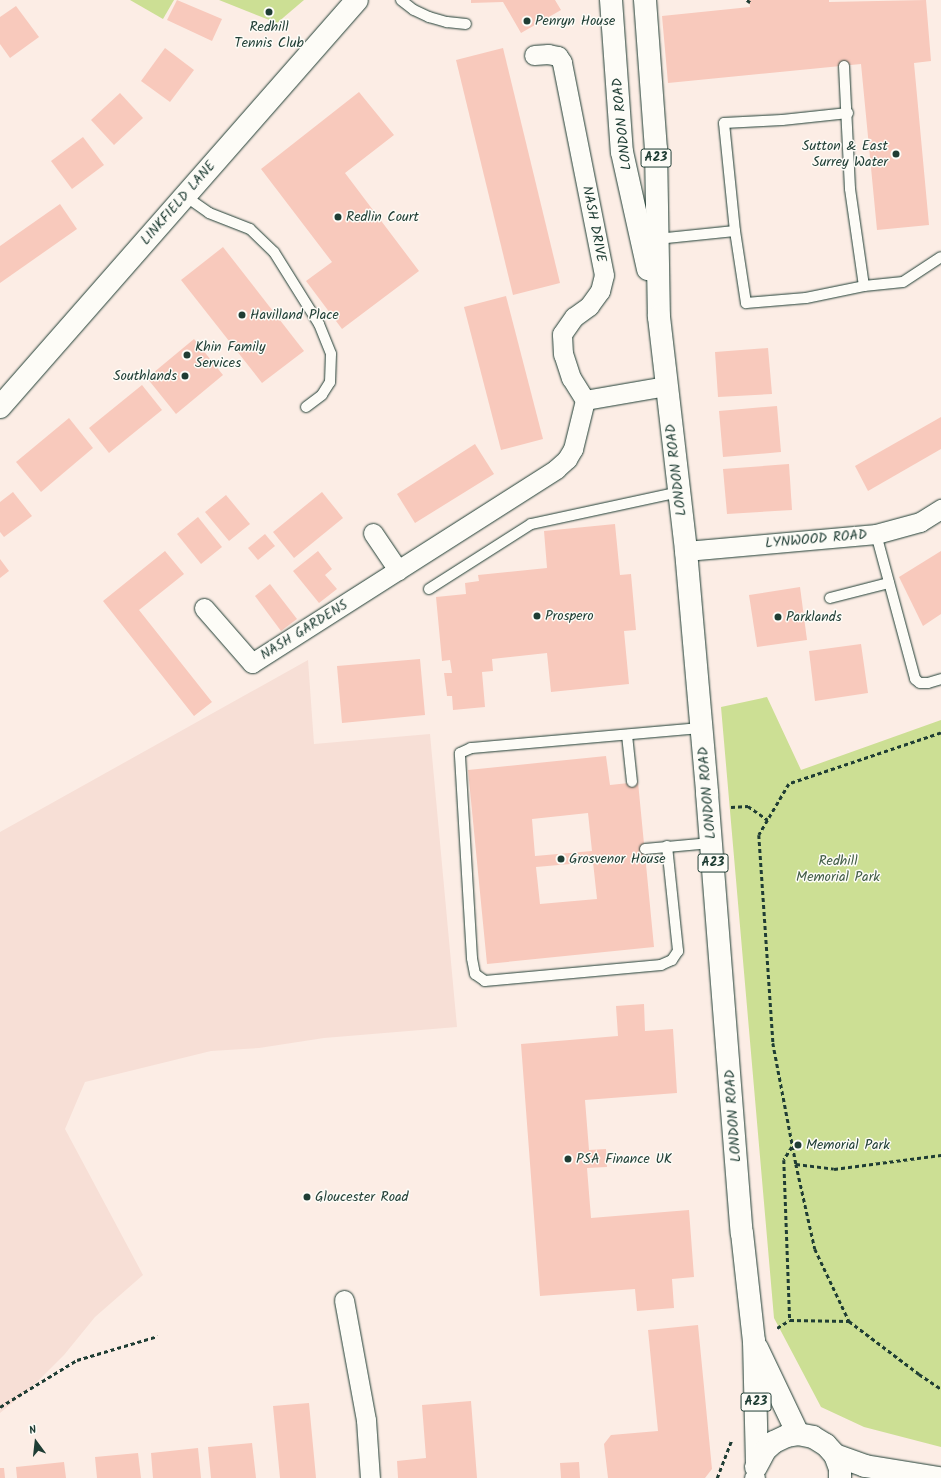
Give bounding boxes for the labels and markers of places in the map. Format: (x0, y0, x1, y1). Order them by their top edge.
marker: Redhill Tennis Club (264, 7, 274, 17)
place label: Penryn House (535, 13, 615, 29)
marker: Penryn House (522, 16, 532, 26)
place label: Redhill Tennis Club (234, 19, 304, 52)
place label: Sutton & East Surrey Water (802, 138, 888, 170)
marker: Sutton & East Surrey Water (891, 149, 901, 159)
place label: Redlin Court (346, 209, 419, 225)
marker: Redlin Court (333, 212, 343, 222)
place label: Havilland Place (250, 307, 339, 323)
marker: Havilland Place (237, 310, 247, 320)
place label: Khin Family Services (195, 339, 266, 372)
marker: Khin Family Services (182, 350, 192, 360)
place label: Southlands (113, 368, 177, 384)
marker: Southlands (180, 371, 190, 381)
place label: Prospero (545, 608, 594, 624)
place label: Parklands (786, 609, 842, 625)
marker: Prospero (532, 611, 542, 621)
marker: Parklands (773, 612, 783, 622)
place label: Grosvenor House (569, 851, 665, 867)
marker: Grosvenor House (556, 854, 566, 864)
place label: Memorial Park (806, 1137, 890, 1153)
marker: Memorial Park (793, 1140, 803, 1150)
place label: PSA Finance UK (576, 1151, 672, 1167)
marker: PSA Finance UK (563, 1154, 573, 1164)
place label: Gloucester Road (315, 1189, 409, 1205)
marker: Gloucester Road (302, 1192, 312, 1202)

